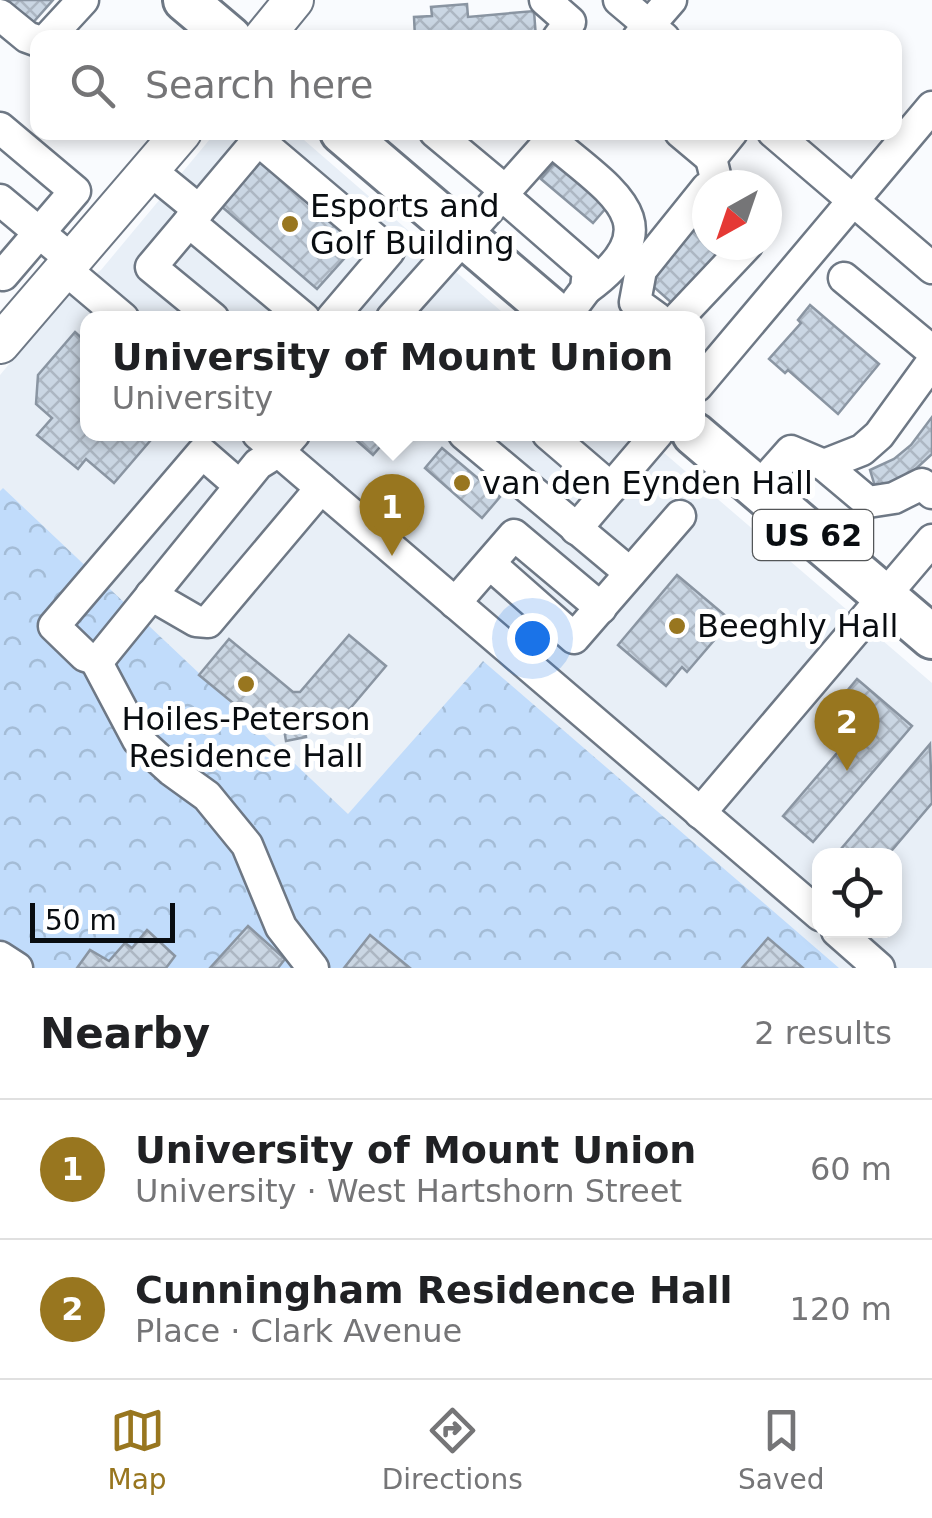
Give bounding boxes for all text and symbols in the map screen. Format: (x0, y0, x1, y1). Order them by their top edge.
search box (30, 30, 902, 140)
icon: search (65, 58, 120, 113)
text: Search here (145, 63, 373, 107)
north arrow (692, 170, 782, 260)
place label: Esports and Golf Building (310, 187, 515, 262)
marker: Esports and Golf Building (279, 213, 301, 235)
popup (80, 311, 705, 441)
text: University of Mount Union (112, 335, 673, 379)
text: University (112, 379, 273, 417)
place label: van den Eynden Hall (482, 464, 813, 502)
marker: van den Eynden Hall (451, 472, 473, 494)
pin: 1 (360, 474, 424, 556)
road number: US 62 (753, 510, 873, 560)
place label: Beeghly Hall (697, 607, 898, 645)
your location (507, 613, 558, 664)
marker: Beeghly Hall (666, 615, 688, 637)
marker: Hoiles-Peterson Residence Hall (235, 673, 257, 695)
pin: 2 (814, 688, 880, 771)
place label: Hoiles-Peterson Residence Hall (121, 700, 371, 775)
map controls (812, 848, 902, 938)
button: locate (812, 848, 902, 938)
scale bar (30, 898, 175, 943)
text: 50 m (45, 904, 117, 937)
text: Nearby (40, 1009, 210, 1058)
text: 2 results (754, 1014, 892, 1052)
text: University of Mount Union (135, 1128, 696, 1172)
text: 1 (61, 1150, 84, 1188)
text: 60 m (810, 1150, 892, 1188)
text: University · West Hartshorn Street (135, 1172, 682, 1210)
text: Cunningham Residence Hall (135, 1268, 733, 1312)
text: 2 (61, 1290, 84, 1328)
text: 120 m (790, 1290, 892, 1328)
text: Place · Clark Avenue (135, 1312, 462, 1350)
tab: Map (108, 1403, 167, 1496)
tab: Directions (382, 1403, 523, 1496)
tab: Saved (738, 1403, 824, 1496)

